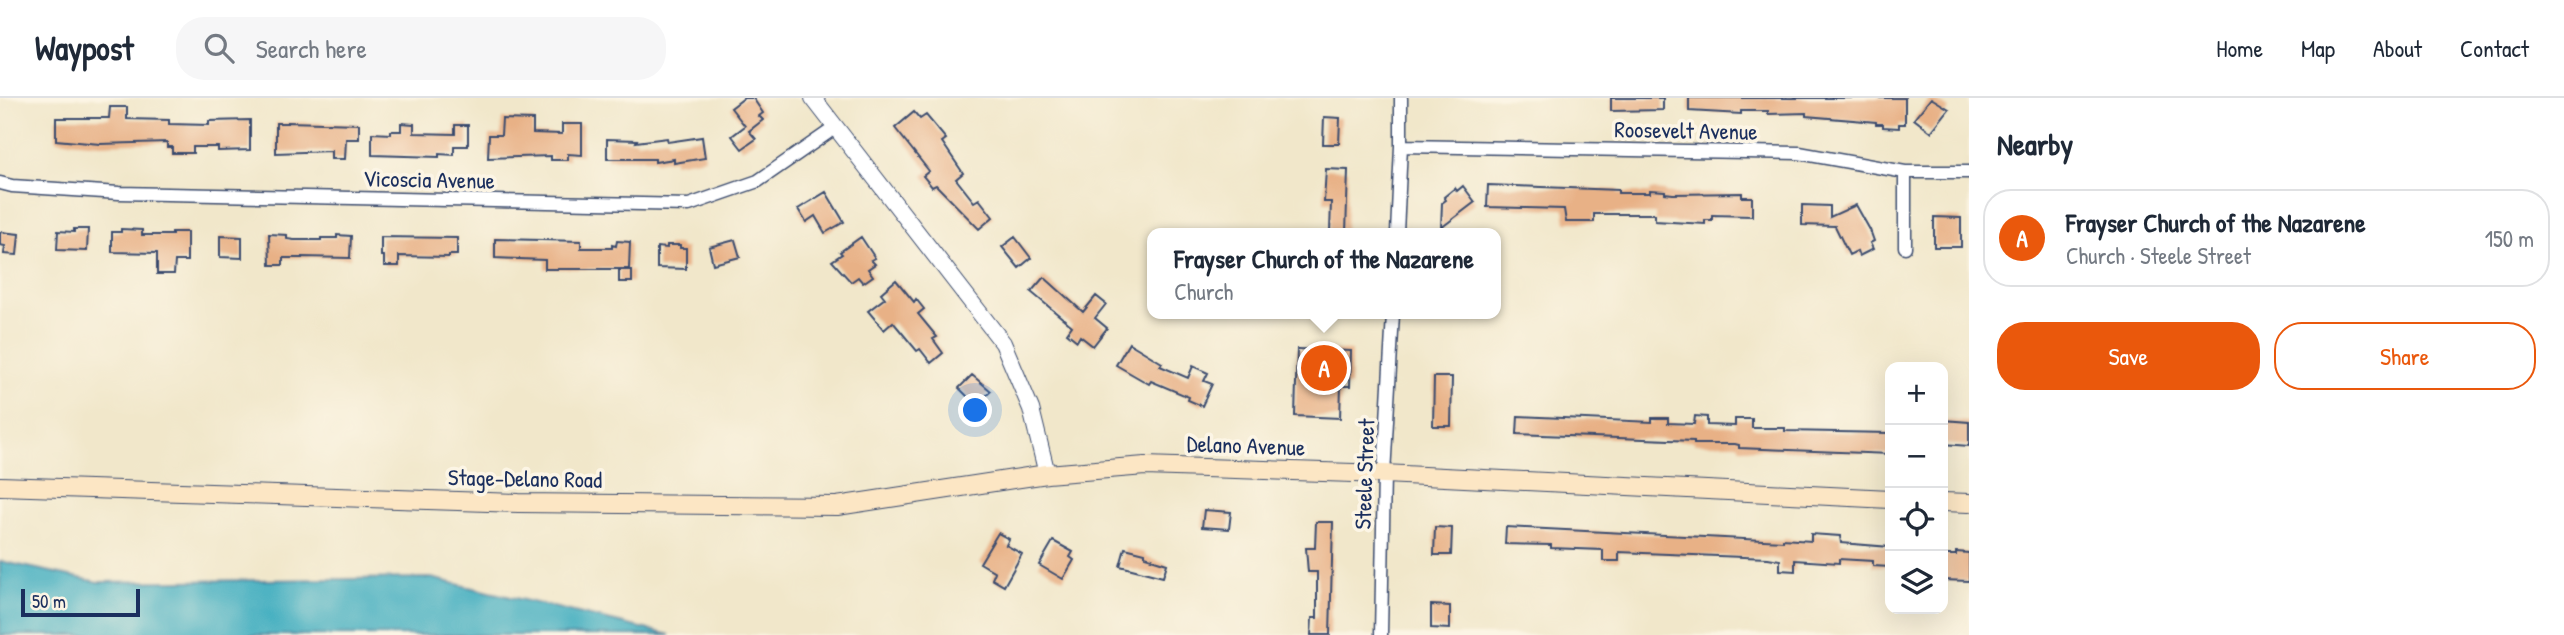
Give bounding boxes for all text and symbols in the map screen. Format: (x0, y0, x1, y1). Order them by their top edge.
search box (176, 17, 666, 80)
text: Waypost (35, 26, 134, 70)
icon: search (200, 29, 238, 67)
text: Search here (256, 31, 367, 66)
text: Home (2216, 32, 2263, 64)
text: Map (2301, 32, 2335, 64)
text: About (2373, 32, 2422, 64)
text: Contact (2460, 32, 2529, 64)
street label: Roosevelt Avenue (1614, 113, 1758, 147)
text: Nearby (1997, 124, 2073, 164)
street label: Vicoscia Avenue (363, 162, 495, 196)
text: Frayser Church of the Nazarene (2066, 205, 2366, 240)
text: A (2016, 223, 2028, 254)
text: 150 m (2485, 223, 2534, 254)
popup (1147, 228, 1501, 319)
text: Church · Steele Street (2066, 240, 2251, 271)
text: Frayser Church of the Nazarene (1174, 241, 1474, 276)
text: Church (1174, 276, 1233, 307)
button: Save (1997, 322, 2260, 390)
button: Share (2274, 322, 2536, 390)
pin: A (1301, 342, 1347, 394)
map controls (1885, 362, 1948, 614)
button: + (1885, 362, 1948, 425)
your location (958, 393, 992, 427)
street label: Steele Street (1347, 417, 1381, 530)
button: − (1885, 425, 1948, 488)
street label: Delano Avenue (1186, 427, 1306, 463)
street label: Stage-Delano Road (448, 461, 602, 495)
button: locate (1885, 488, 1948, 551)
button: layers (1885, 551, 1948, 614)
scale bar (21, 586, 140, 618)
text: 50 m (32, 588, 66, 614)

